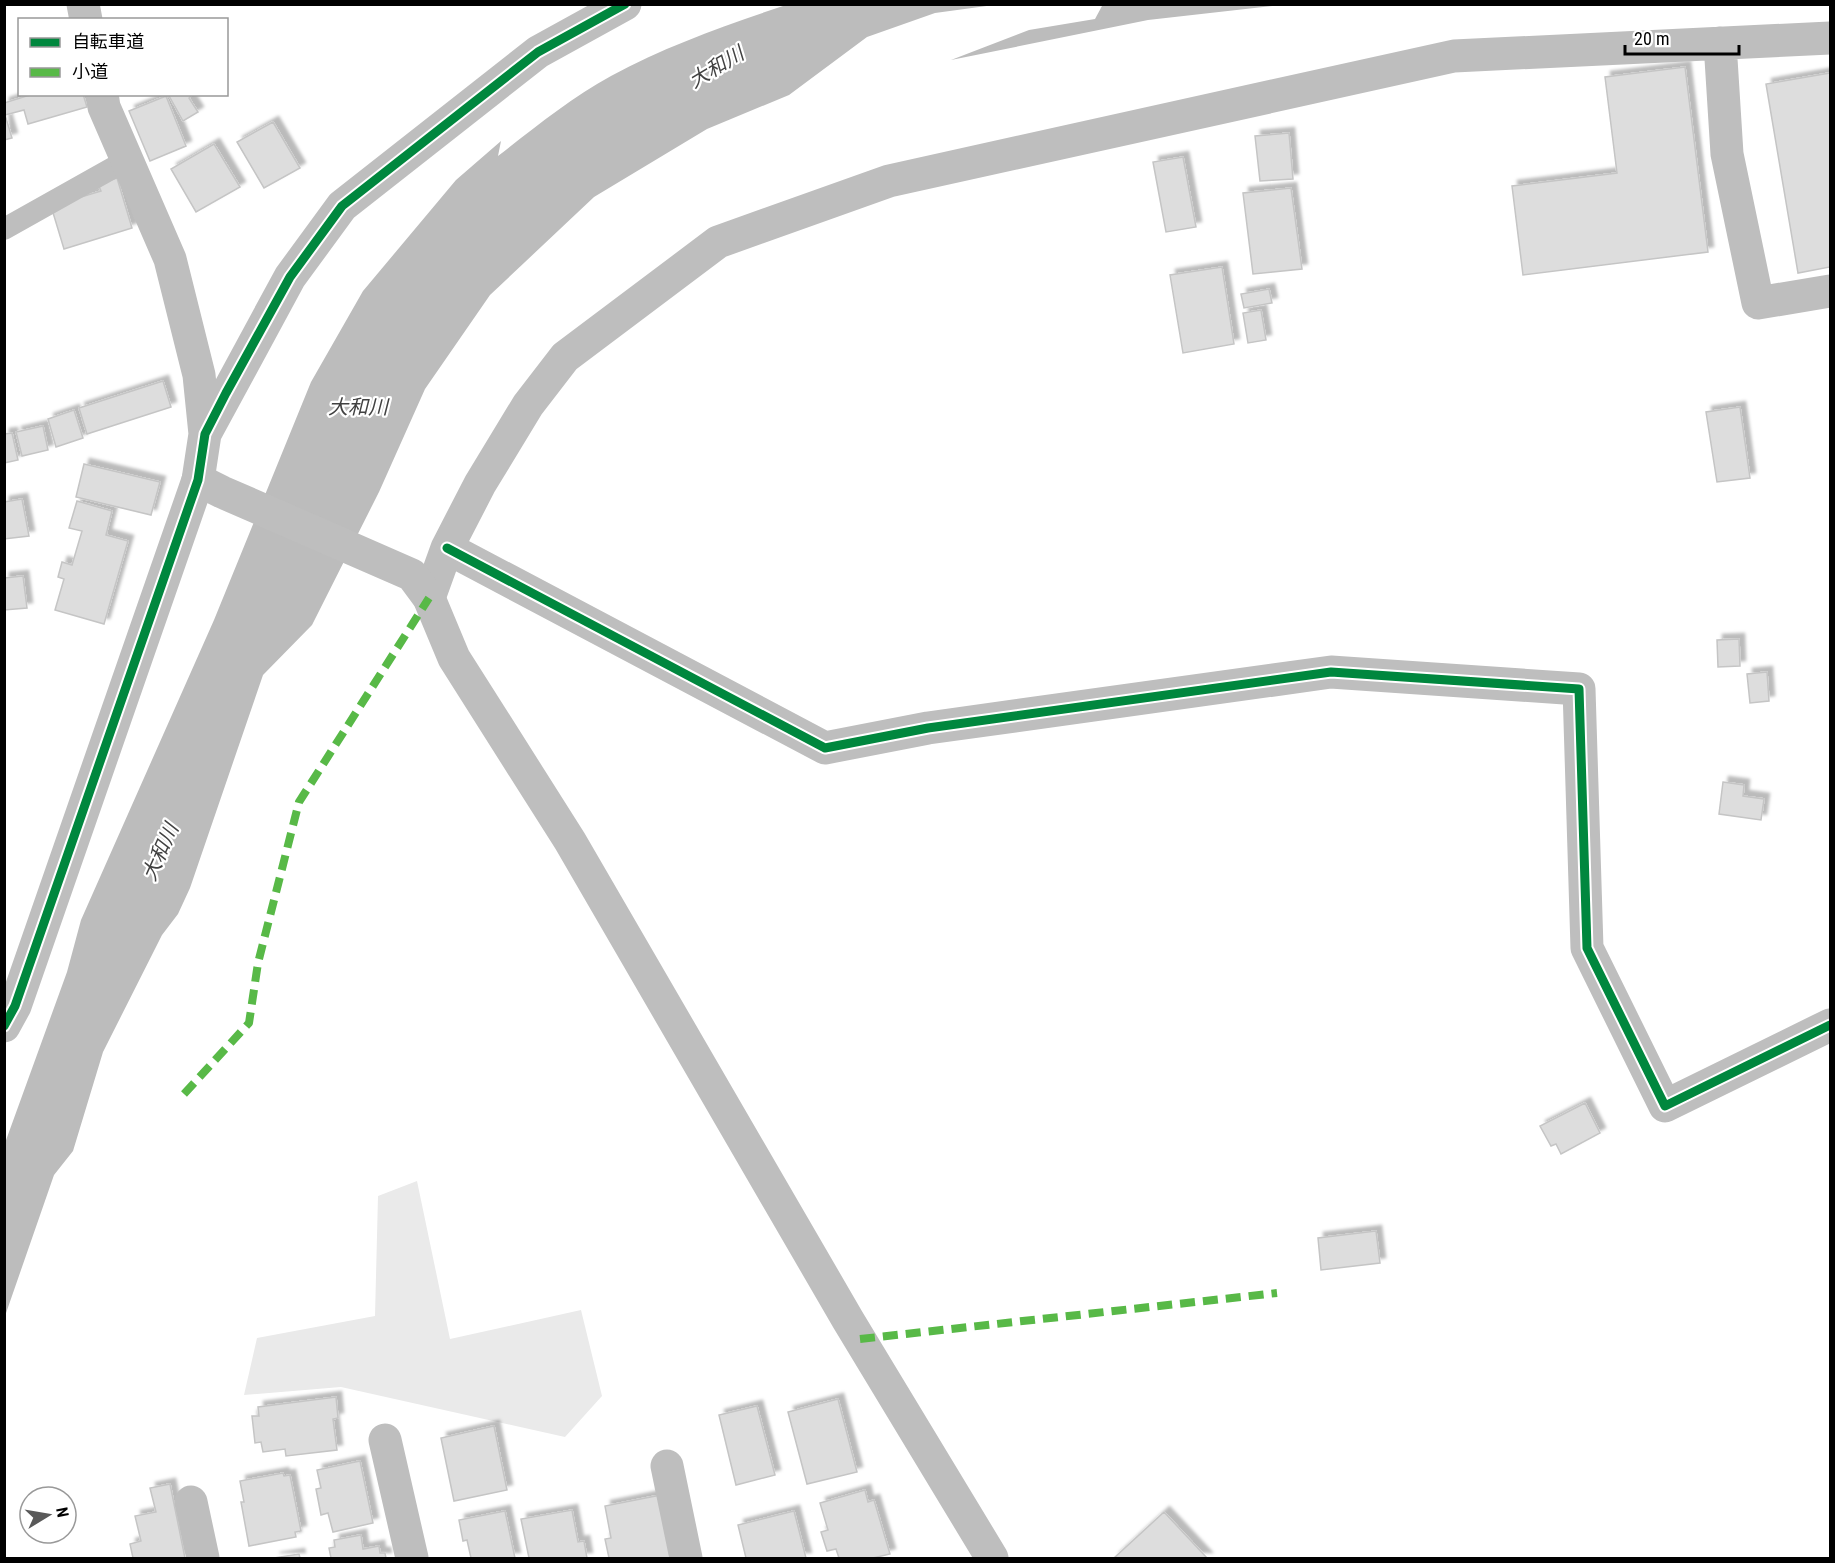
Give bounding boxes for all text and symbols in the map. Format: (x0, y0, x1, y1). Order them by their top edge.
legend (18, 18, 228, 96)
scale bar (1625, 18, 1739, 56)
text: 20 m (1634, 28, 1669, 49)
text: 自転車道 (72, 31, 144, 52)
water label: 大和川 (684, 40, 750, 93)
text: 小道 (72, 61, 108, 82)
water label: 大和川 (328, 395, 390, 419)
water label: 大和川 (137, 818, 184, 884)
north arrow (18, 1485, 78, 1545)
text: N (52, 1506, 72, 1519)

